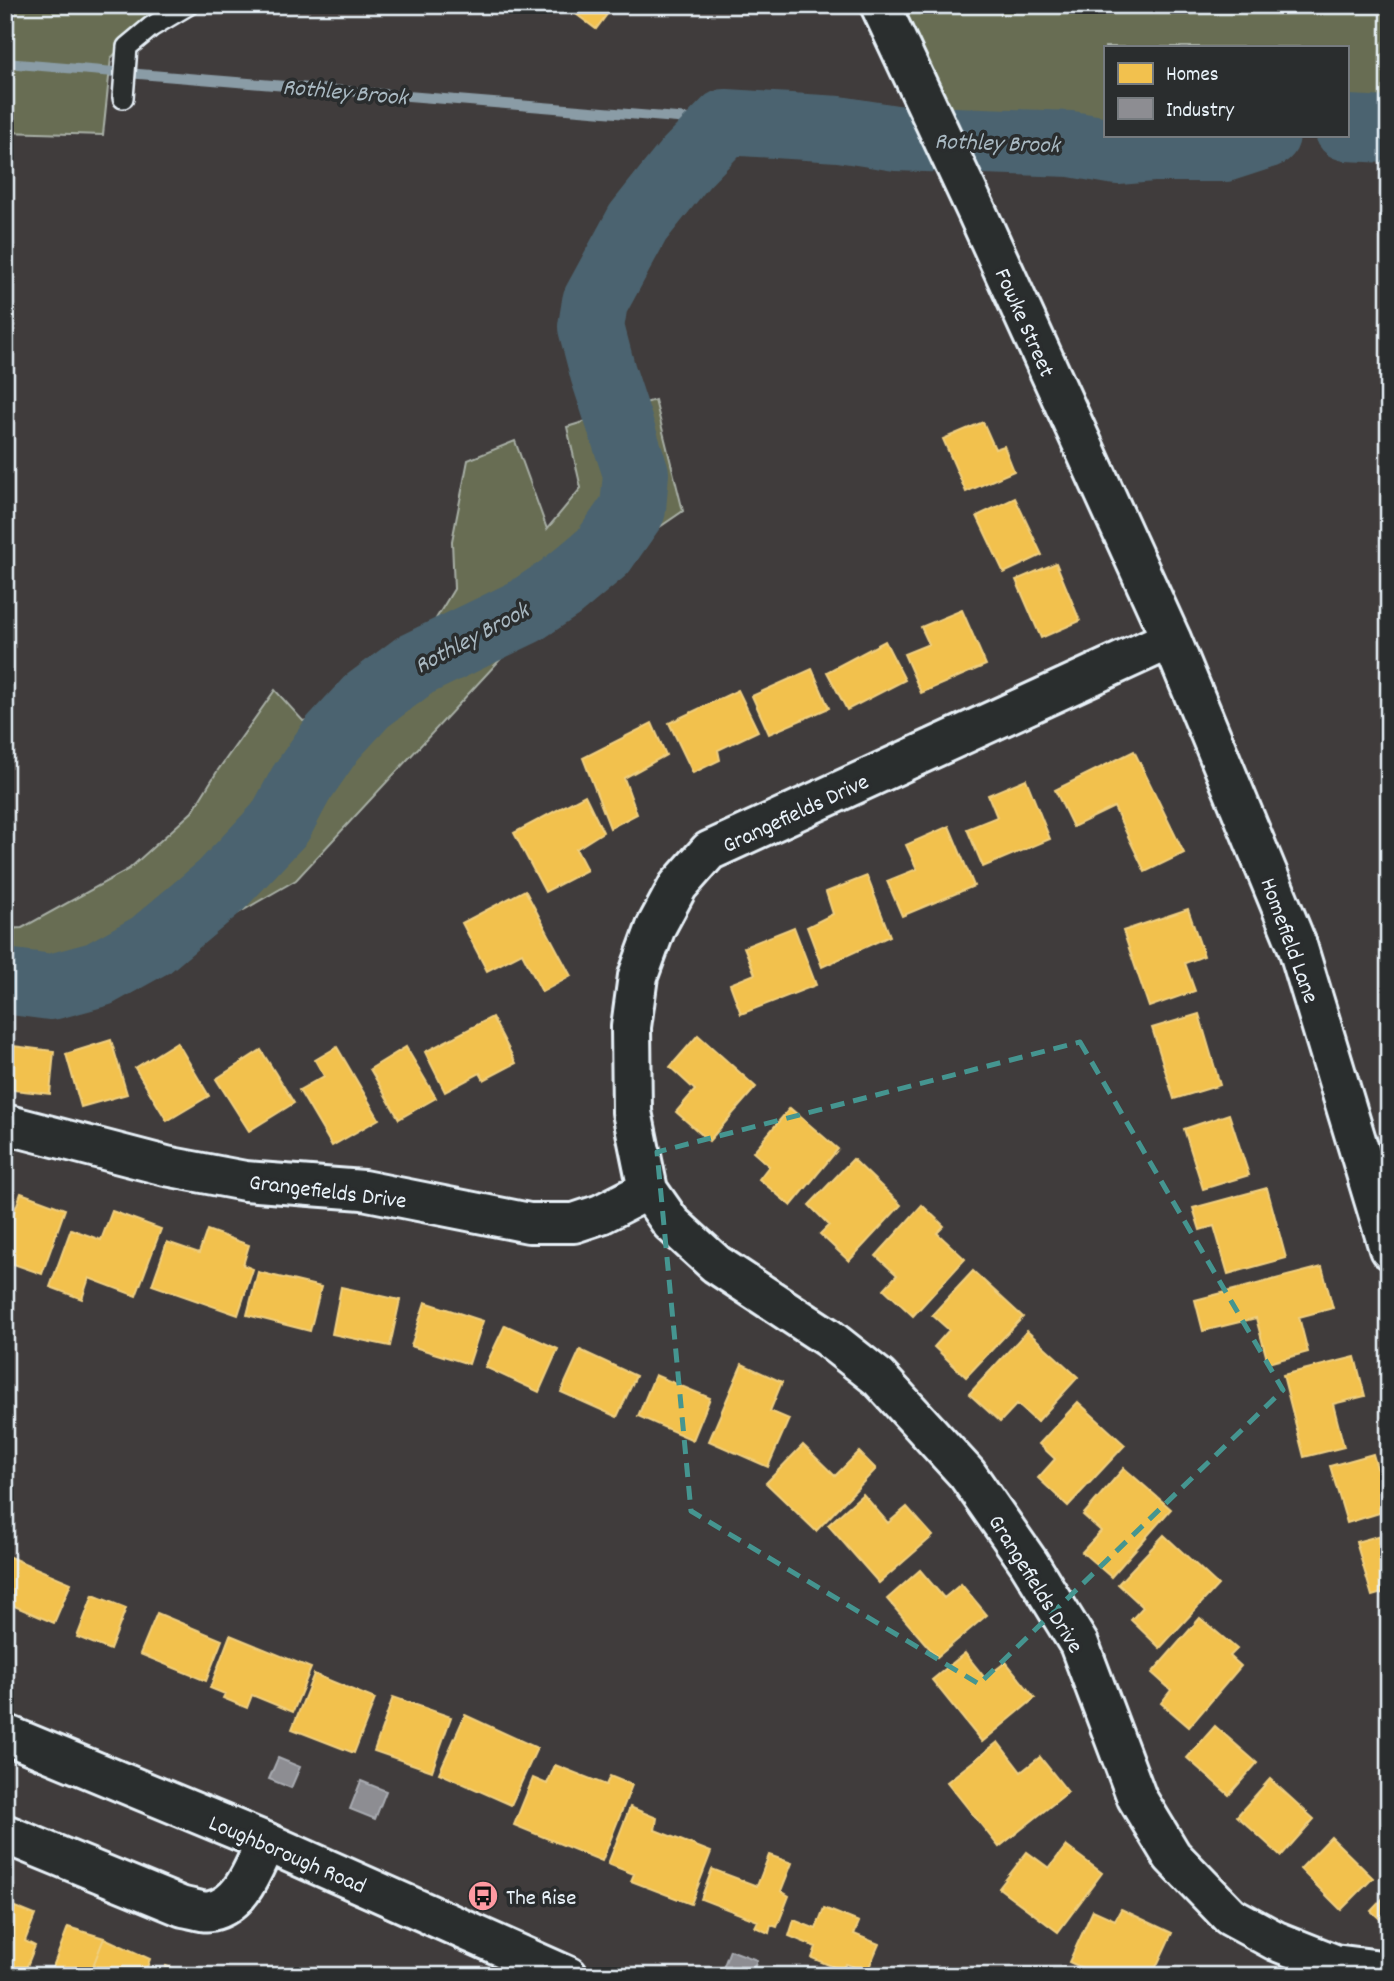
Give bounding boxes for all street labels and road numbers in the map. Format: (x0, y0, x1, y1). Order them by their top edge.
street label: Fowke Street (984, 264, 1061, 383)
street label: Grangefields Drive (718, 767, 875, 864)
street label: Homefield Lane (1250, 874, 1326, 1008)
street label: Grangefields Drive (247, 1167, 408, 1219)
street label: Grangefields Drive (978, 1509, 1090, 1661)
street label: Loughborough Road (203, 1808, 370, 1904)

